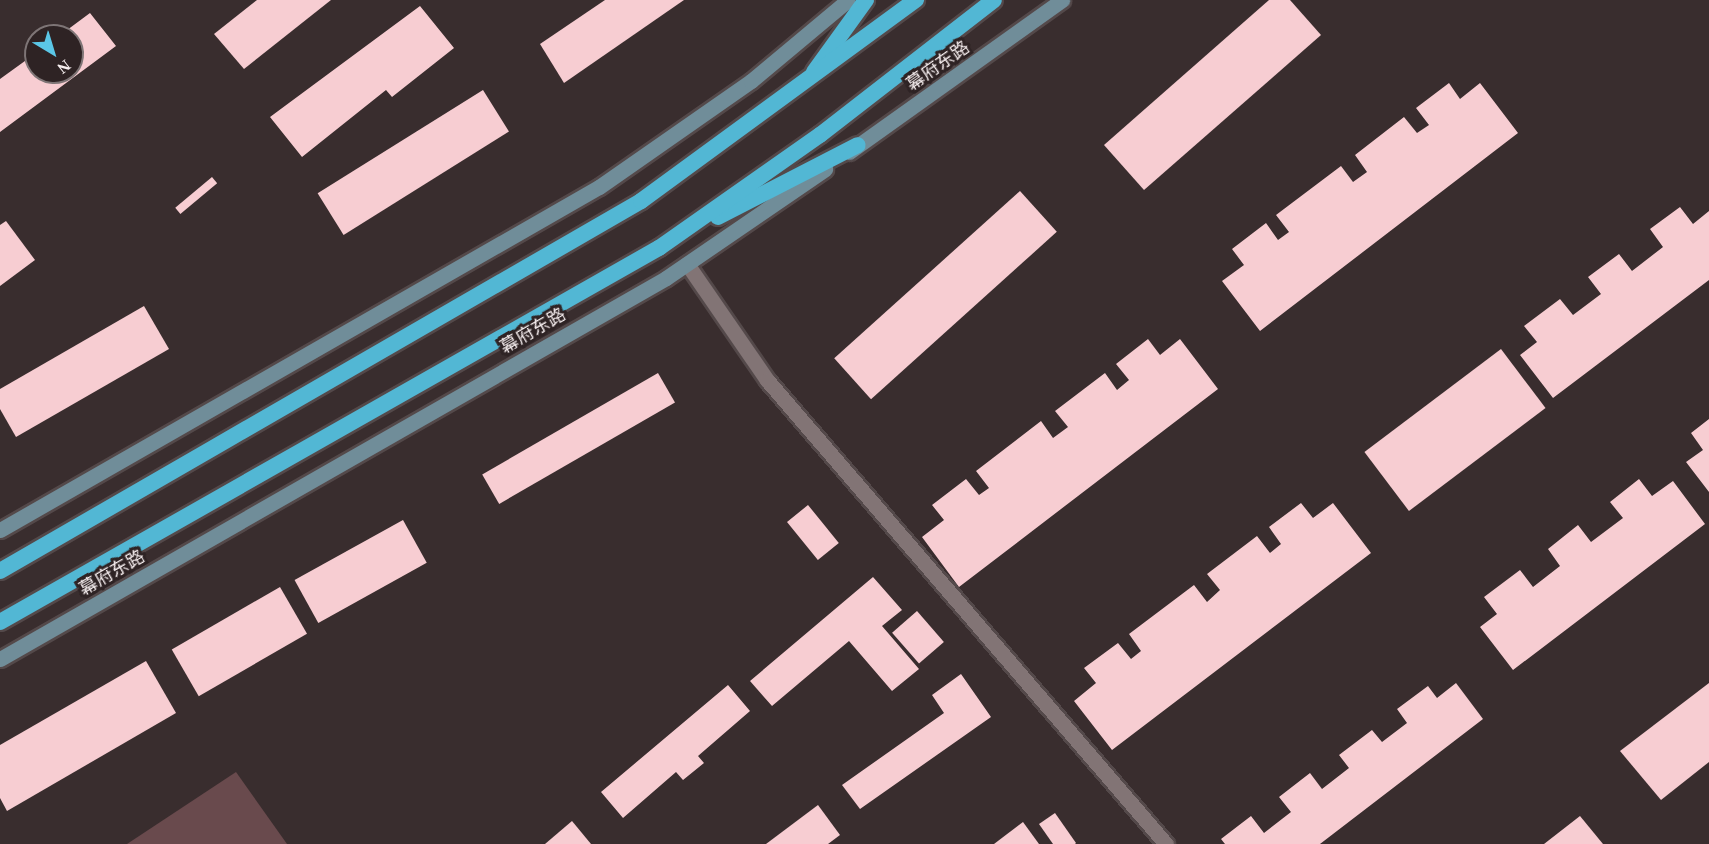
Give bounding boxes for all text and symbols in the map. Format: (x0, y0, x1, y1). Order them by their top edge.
north arrow (24, 24, 84, 84)
street label: 幕府东路 (902, 37, 974, 95)
text: N (54, 57, 74, 77)
street label: 幕府东路 (496, 304, 570, 358)
street label: 幕府东路 (75, 546, 149, 600)

